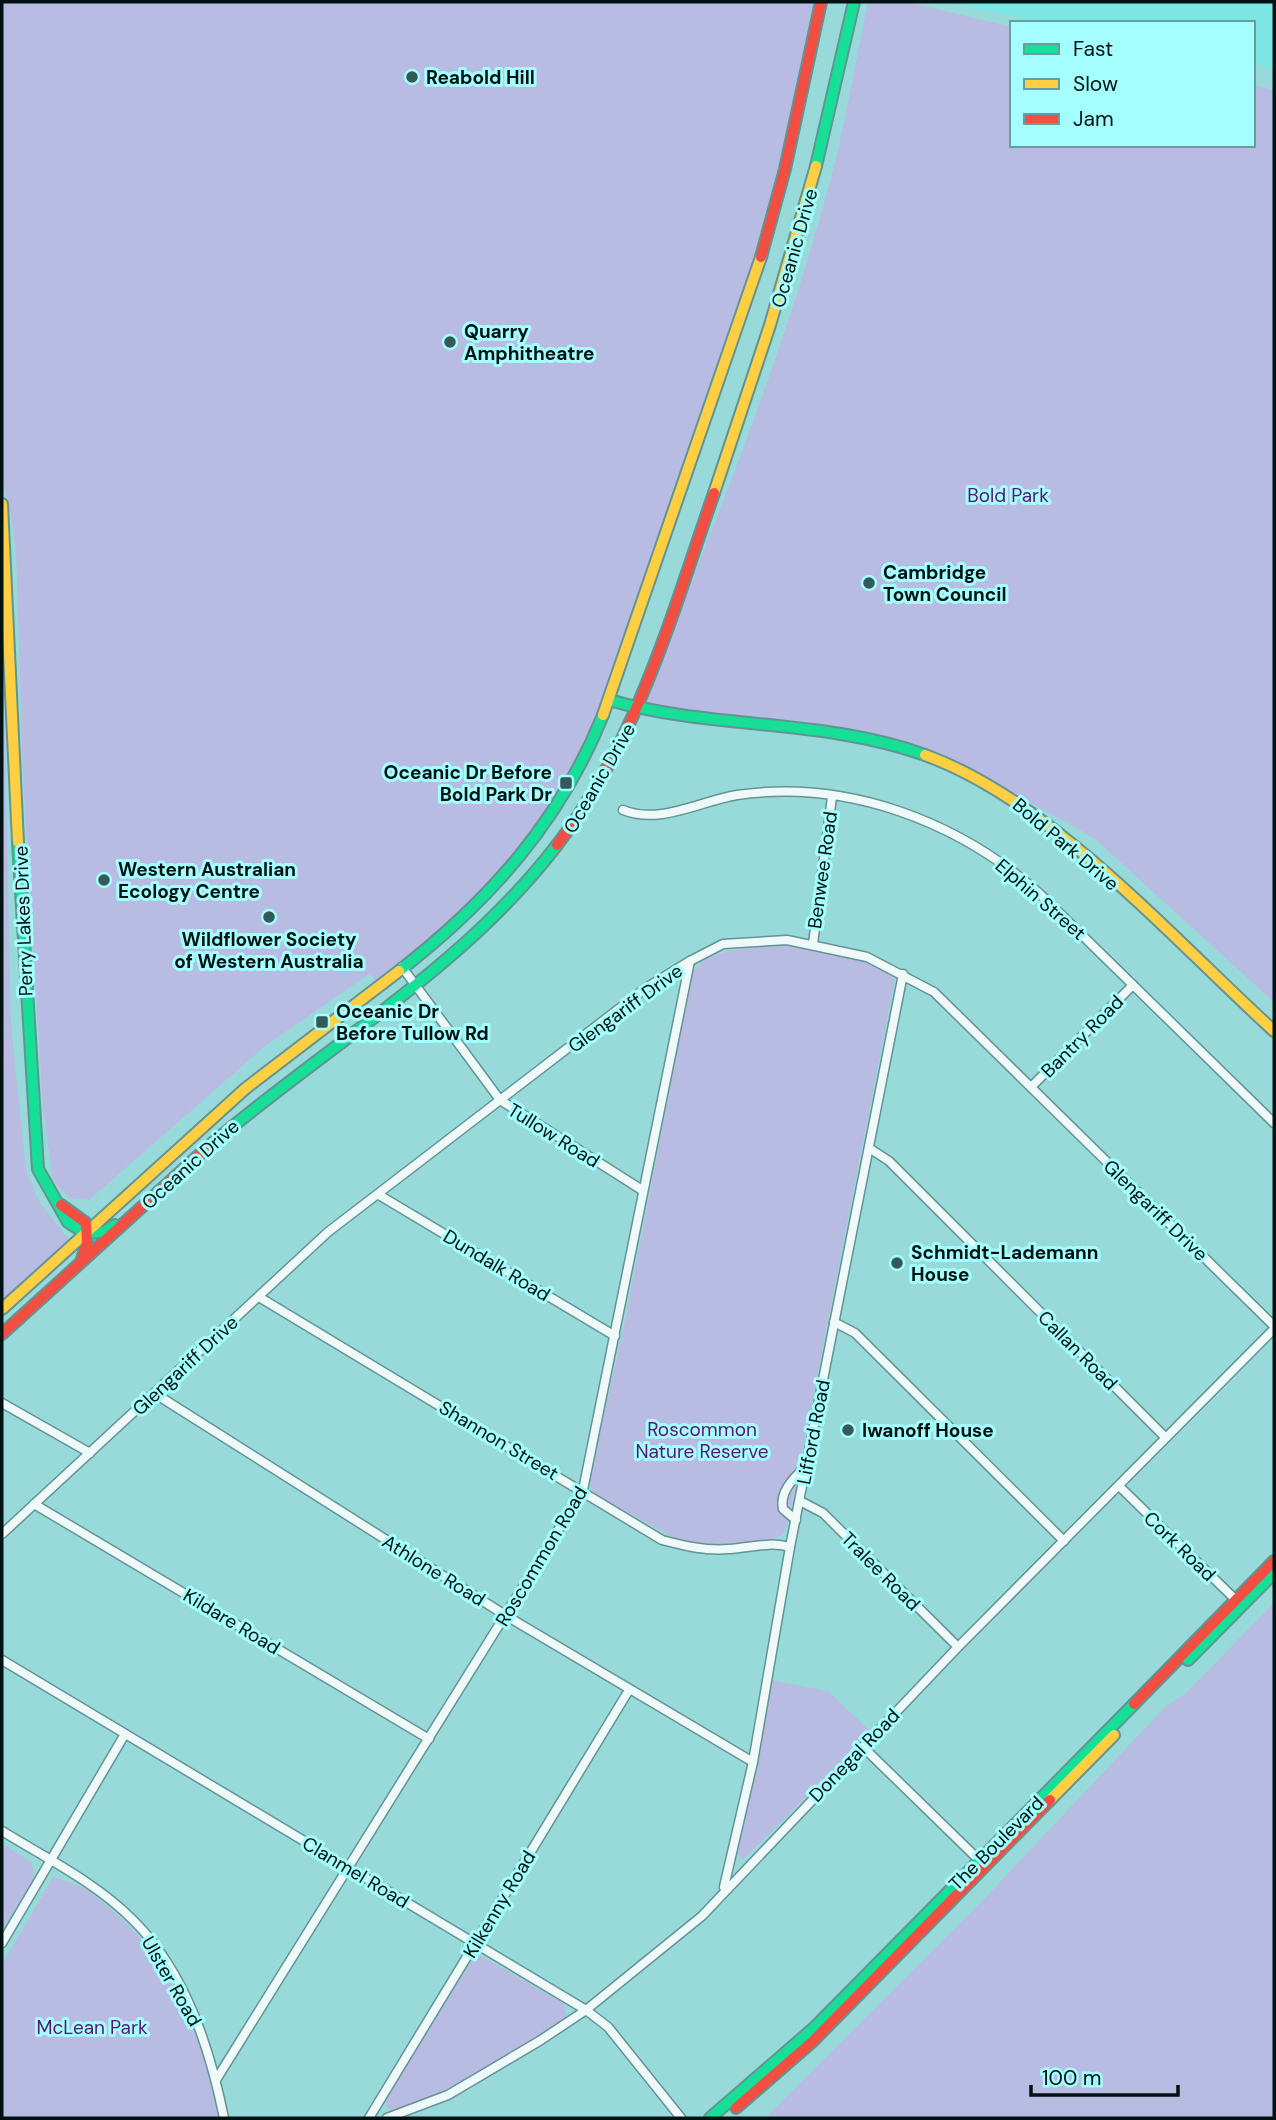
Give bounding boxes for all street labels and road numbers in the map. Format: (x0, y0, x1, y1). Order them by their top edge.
street label: Oceanic Drive (766, 186, 823, 311)
street label: Oceanic Drive (558, 719, 641, 838)
street label: Bold Park Drive (1007, 793, 1124, 896)
street label: Benwee Road (802, 810, 843, 930)
street label: Perry Lakes Drive (8, 845, 39, 997)
street label: Elphin Street (990, 853, 1091, 946)
street label: Glengariff Drive (563, 958, 688, 1058)
street label: Bantry Road (1036, 990, 1129, 1083)
street label: Tullow Road (503, 1097, 604, 1174)
street label: Oceanic Drive (136, 1114, 244, 1215)
street label: Glengariff Drive (1098, 1154, 1213, 1267)
street label: Dundalk Road (439, 1224, 555, 1307)
street label: Callan Road (1032, 1305, 1123, 1396)
street label: Glengariff Drive (127, 1310, 244, 1421)
street label: Lifford Road (791, 1378, 836, 1487)
street label: Shannon Street (434, 1395, 563, 1486)
street label: Roscommon Road (490, 1482, 593, 1631)
street label: Cork Road (1138, 1506, 1221, 1587)
street label: Tralee Road (836, 1526, 926, 1616)
street label: Athlone Road (378, 1529, 490, 1612)
street label: Kildare Road (179, 1583, 285, 1660)
street label: Donegal Road (804, 1703, 905, 1807)
street label: The Boulevard (944, 1791, 1049, 1896)
street label: Clanmel Road (298, 1831, 414, 1914)
street label: Kilkenny Road (458, 1846, 541, 1963)
street label: Ulster Road (136, 1932, 207, 2031)

